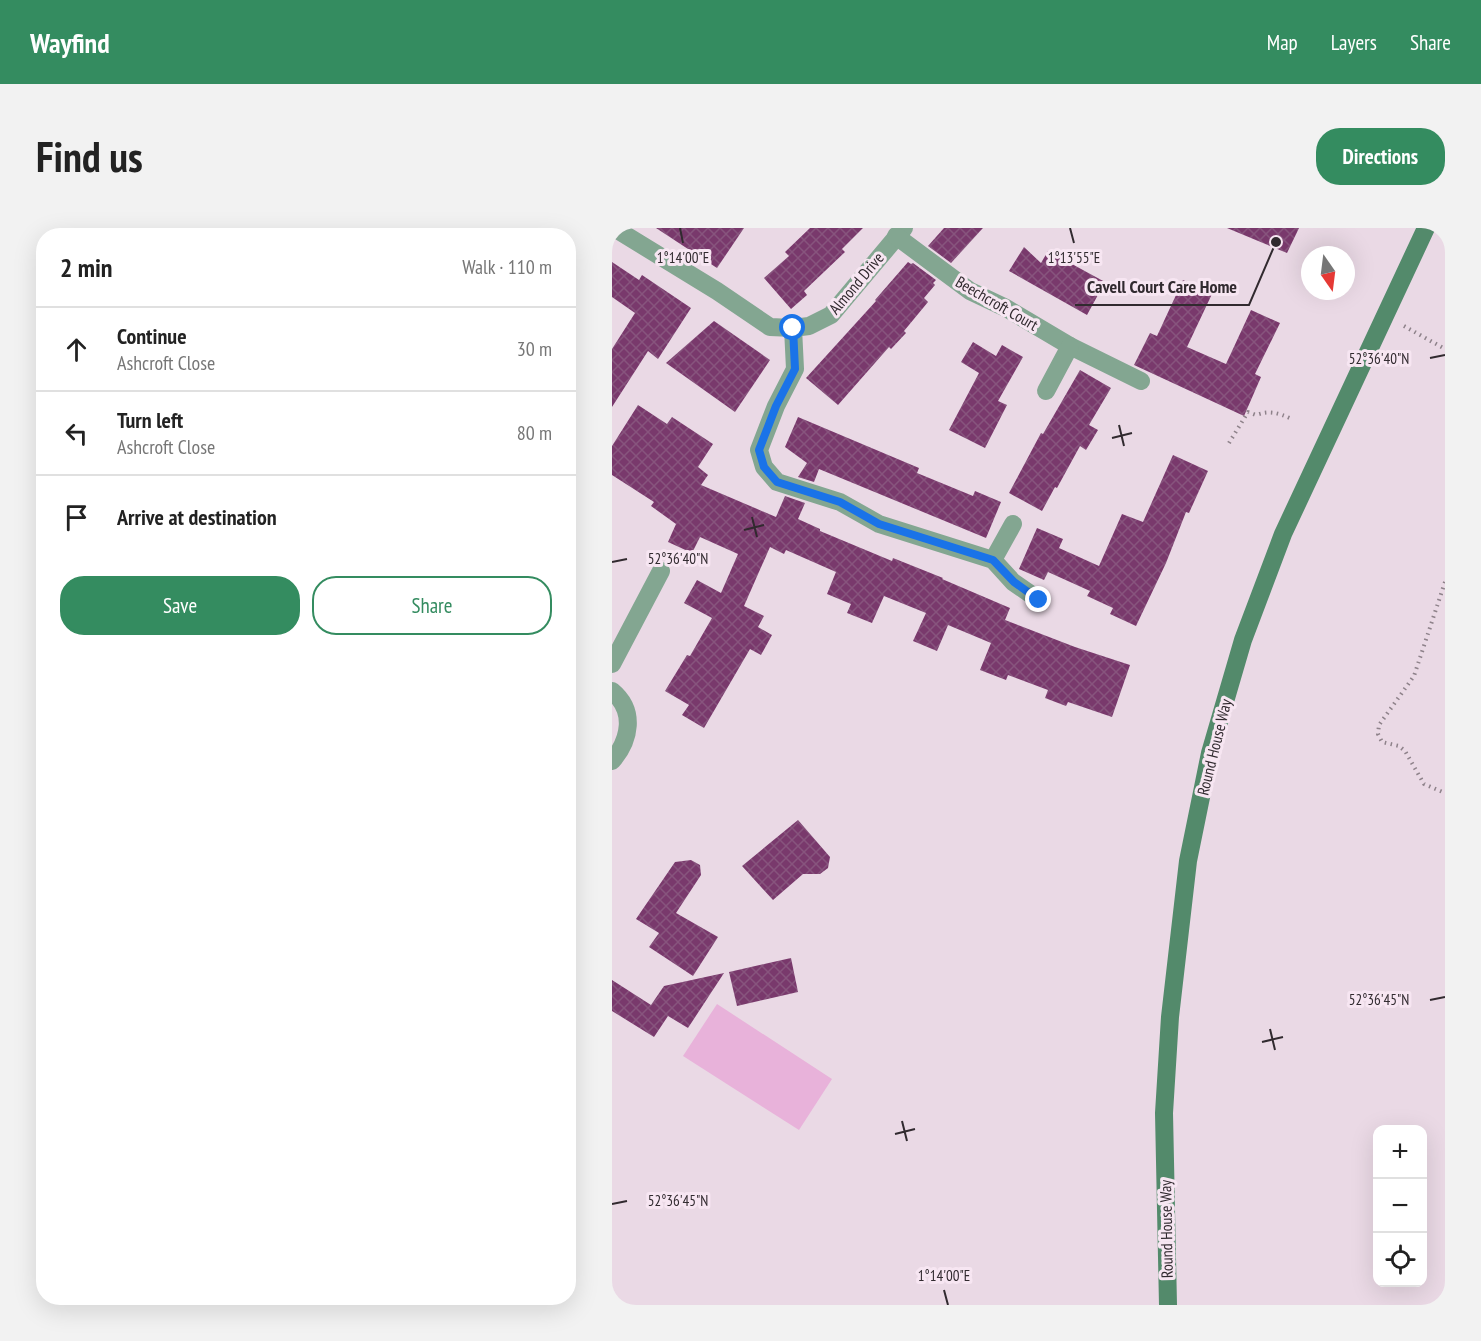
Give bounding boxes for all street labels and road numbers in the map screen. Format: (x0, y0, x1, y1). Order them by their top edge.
street label: Almond Drive (824, 248, 888, 318)
street label: Beechcroft Court (952, 271, 1042, 335)
street label: Round House Way (1192, 697, 1236, 797)
street label: Round House Way (1155, 1180, 1177, 1278)

